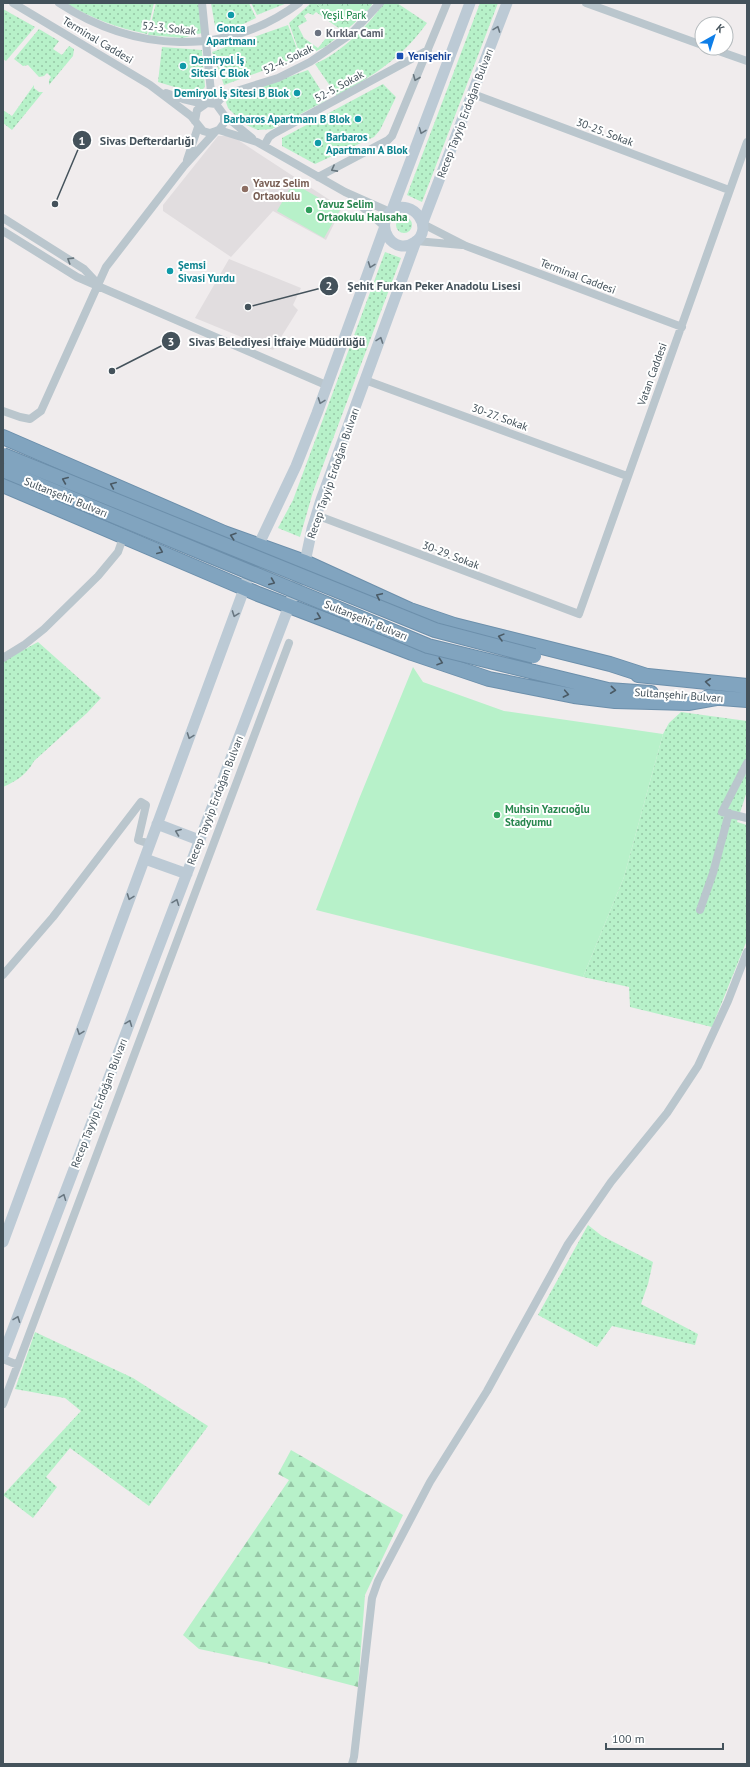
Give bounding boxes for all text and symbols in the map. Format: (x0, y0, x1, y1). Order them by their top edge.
park label: Yeşil Park (322, 8, 367, 22)
marker: Gonca Apartmanı (226, 10, 236, 20)
street label: Terminal Caddesi (60, 13, 136, 67)
north arrow (694, 16, 734, 56)
street label: 52-3. Sokak (141, 18, 197, 38)
place label: Gonca Apartmanı (206, 21, 256, 48)
text: K (713, 21, 727, 36)
place label: Kırklar Cami (326, 26, 384, 40)
one-way arrow (493, 26, 501, 33)
marker: Kırklar Cami (313, 28, 323, 38)
street label: 52-4. Sokak (261, 41, 316, 77)
street label: Recep Tayyip Erdoğan Bulvarı (434, 46, 496, 180)
place label: Yenişehir (407, 49, 451, 63)
marker: Yenişehir (395, 51, 405, 61)
place label: Demiryol İş Sitesi C Blok (191, 53, 250, 80)
marker: Demiryol İş Sitesi C Blok (178, 61, 188, 71)
street label: 52-5. Sokak (312, 66, 367, 105)
one-way arrow (413, 74, 421, 81)
place label: Demiryol İş Sitesi B Blok (174, 86, 290, 100)
marker: Demiryol İş Sitesi B Blok (292, 88, 302, 98)
place label: Barbaros Apartmanı B Blok (224, 112, 351, 126)
marker: Barbaros Apartmanı B Blok (353, 114, 363, 124)
street label: 30-25. Sokak (574, 115, 636, 150)
callout: Sivas Defterdarlığı (72, 128, 202, 152)
one-way arrow (418, 128, 426, 135)
place label: Barbaros Apartmanı A Blok (326, 130, 408, 157)
text: 1 (79, 133, 85, 148)
text: Sivas Defterdarlığı (100, 133, 194, 148)
marker: Barbaros Apartmanı A Blok (313, 138, 323, 148)
one-way arrow (331, 164, 338, 171)
place label: Yavuz Selim Ortaokulu (252, 176, 309, 203)
marker: Yavuz Selim Ortaokulu (240, 184, 250, 194)
place label: Yavuz Selim Ortaokulu Halısaha (316, 197, 407, 224)
marker: Yavuz Selim Ortaokulu Halısaha (304, 205, 314, 215)
street label: Terminal Caddesi (538, 255, 618, 297)
one-way arrow (67, 257, 74, 265)
place label: Şemsi Sivasi Yurdu (178, 258, 235, 285)
one-way arrow (367, 262, 375, 269)
marker: Şemsi Sivasi Yurdu (165, 266, 175, 276)
callout: Şehit Furkan Peker Anadolu Lisesi (319, 274, 529, 298)
text: 2 (326, 278, 332, 293)
text: Şehit Furkan Peker Anadolu Lisesi (347, 278, 521, 293)
callout: Sivas Belediyesi İtfaiye Müdürlüğü (161, 329, 373, 353)
text: 3 (168, 334, 174, 349)
text: Sivas Belediyesi İtfaiye Müdürlüğü (189, 334, 365, 349)
one-way arrow (375, 337, 383, 344)
street label: Vatan Caddesi (634, 341, 670, 408)
one-way arrow (317, 397, 326, 404)
street label: 30-27. Sokak (470, 400, 531, 434)
street label: Recep Tayyip Erdoğan Bulvarı (304, 406, 362, 540)
street label: Sultanşehir Bulvarı (22, 474, 110, 520)
one-way arrow (62, 477, 69, 485)
one-way arrow (110, 482, 117, 490)
one-way arrow (229, 532, 236, 540)
street label: 30-29. Sokak (420, 538, 482, 573)
one-way arrow (156, 546, 163, 554)
one-way arrow (268, 577, 275, 585)
one-way arrow (375, 593, 383, 601)
street label: Sultanşehir Bulvarı (322, 597, 410, 643)
one-way arrow (231, 610, 240, 617)
one-way arrow (315, 612, 322, 620)
one-way arrow (498, 633, 505, 642)
one-way arrow (436, 658, 443, 666)
one-way arrow (705, 677, 711, 686)
street label: Sultanşehir Bulvarı (634, 685, 724, 705)
one-way arrow (610, 686, 616, 695)
one-way arrow (563, 690, 569, 698)
one-way arrow (186, 732, 195, 739)
street label: Recep Tayyip Erdoğan Bulvarı (184, 733, 246, 867)
place label: Muhsin Yazıcıoğlu Stadyumu (505, 802, 590, 829)
marker: Muhsin Yazıcıoğlu Stadyumu (492, 810, 502, 820)
one-way arrow (175, 828, 182, 836)
one-way arrow (127, 893, 135, 900)
one-way arrow (171, 899, 179, 906)
one-way arrow (125, 1020, 133, 1027)
one-way arrow (77, 1028, 85, 1035)
street label: Recep Tayyip Erdoğan Bulvarı (68, 1036, 130, 1170)
one-way arrow (58, 1194, 66, 1201)
one-way arrow (12, 1315, 20, 1322)
scale bar (606, 1725, 723, 1751)
text: 100 m (612, 1731, 645, 1746)

